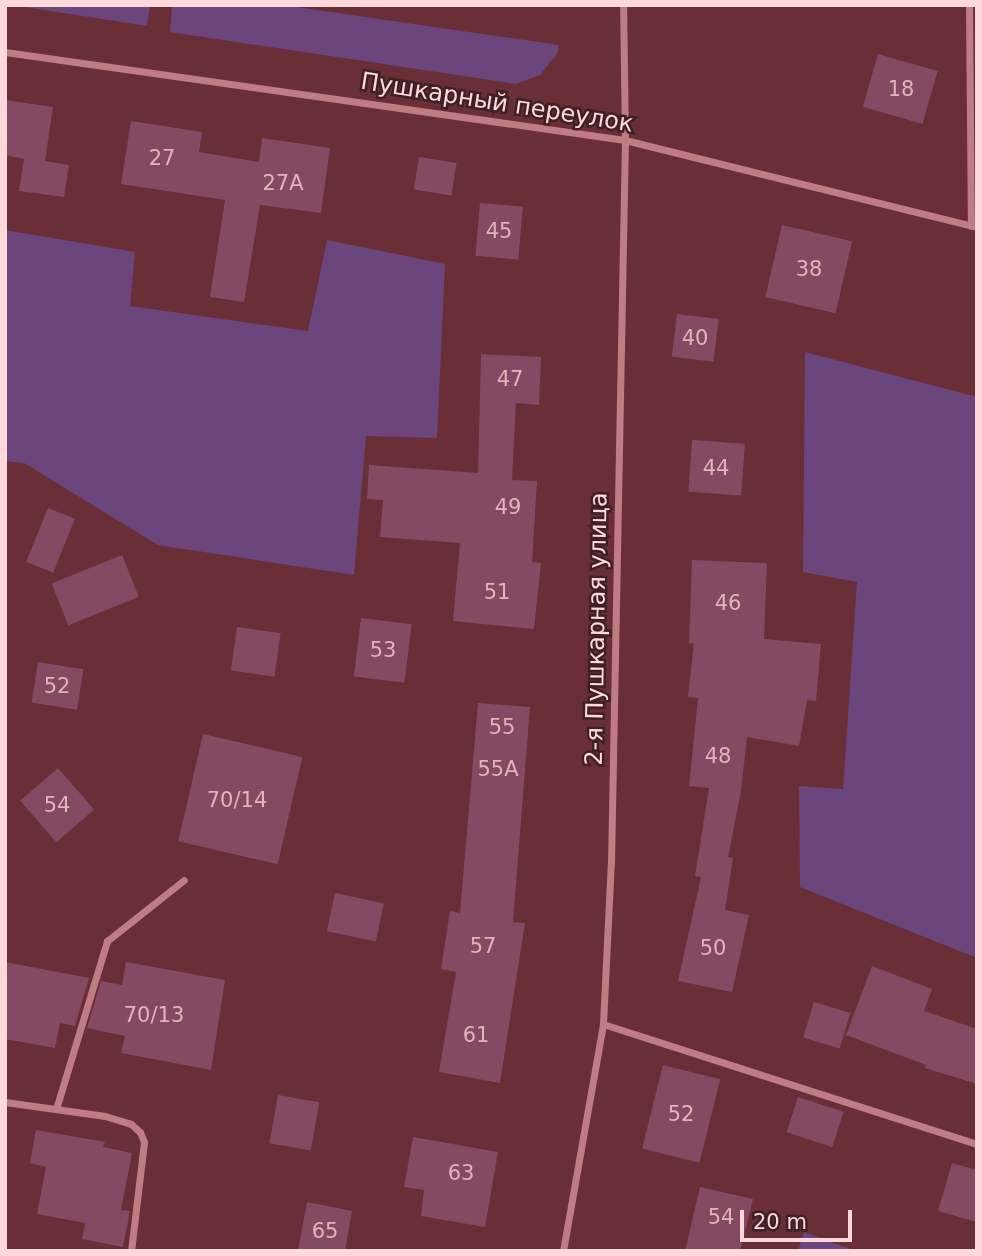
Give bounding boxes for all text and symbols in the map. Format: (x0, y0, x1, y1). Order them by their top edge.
street label: Пушкарный переулок (359, 67, 635, 139)
house number: 18 (888, 76, 914, 102)
house number: 27 (149, 145, 175, 171)
house number: 27А (262, 170, 304, 196)
house number: 45 (486, 218, 512, 244)
house number: 38 (796, 256, 822, 282)
house number: 40 (682, 325, 708, 351)
house number: 47 (497, 366, 523, 392)
house number: 44 (703, 455, 729, 481)
street label: 2-я Пушкарная улица (580, 492, 614, 766)
house number: 49 (495, 494, 521, 520)
house number: 51 (484, 579, 510, 605)
house number: 46 (715, 590, 741, 616)
house number: 53 (370, 637, 396, 663)
house number: 52 (44, 673, 70, 699)
house number: 55 (489, 714, 515, 740)
house number: 48 (705, 743, 731, 769)
house number: 55А (477, 756, 519, 782)
house number: 70/14 (207, 787, 267, 813)
house number: 54 (44, 792, 70, 818)
house number: 57 (470, 933, 496, 959)
house number: 50 (700, 935, 726, 961)
house number: 70/13 (124, 1002, 184, 1028)
house number: 61 (463, 1022, 489, 1048)
house number: 52 (668, 1101, 694, 1127)
house number: 63 (448, 1160, 474, 1186)
scale bar (744, 1196, 856, 1240)
house number: 54 (708, 1204, 734, 1230)
text: 20 m (753, 1210, 807, 1234)
house number: 65 (312, 1218, 338, 1244)

